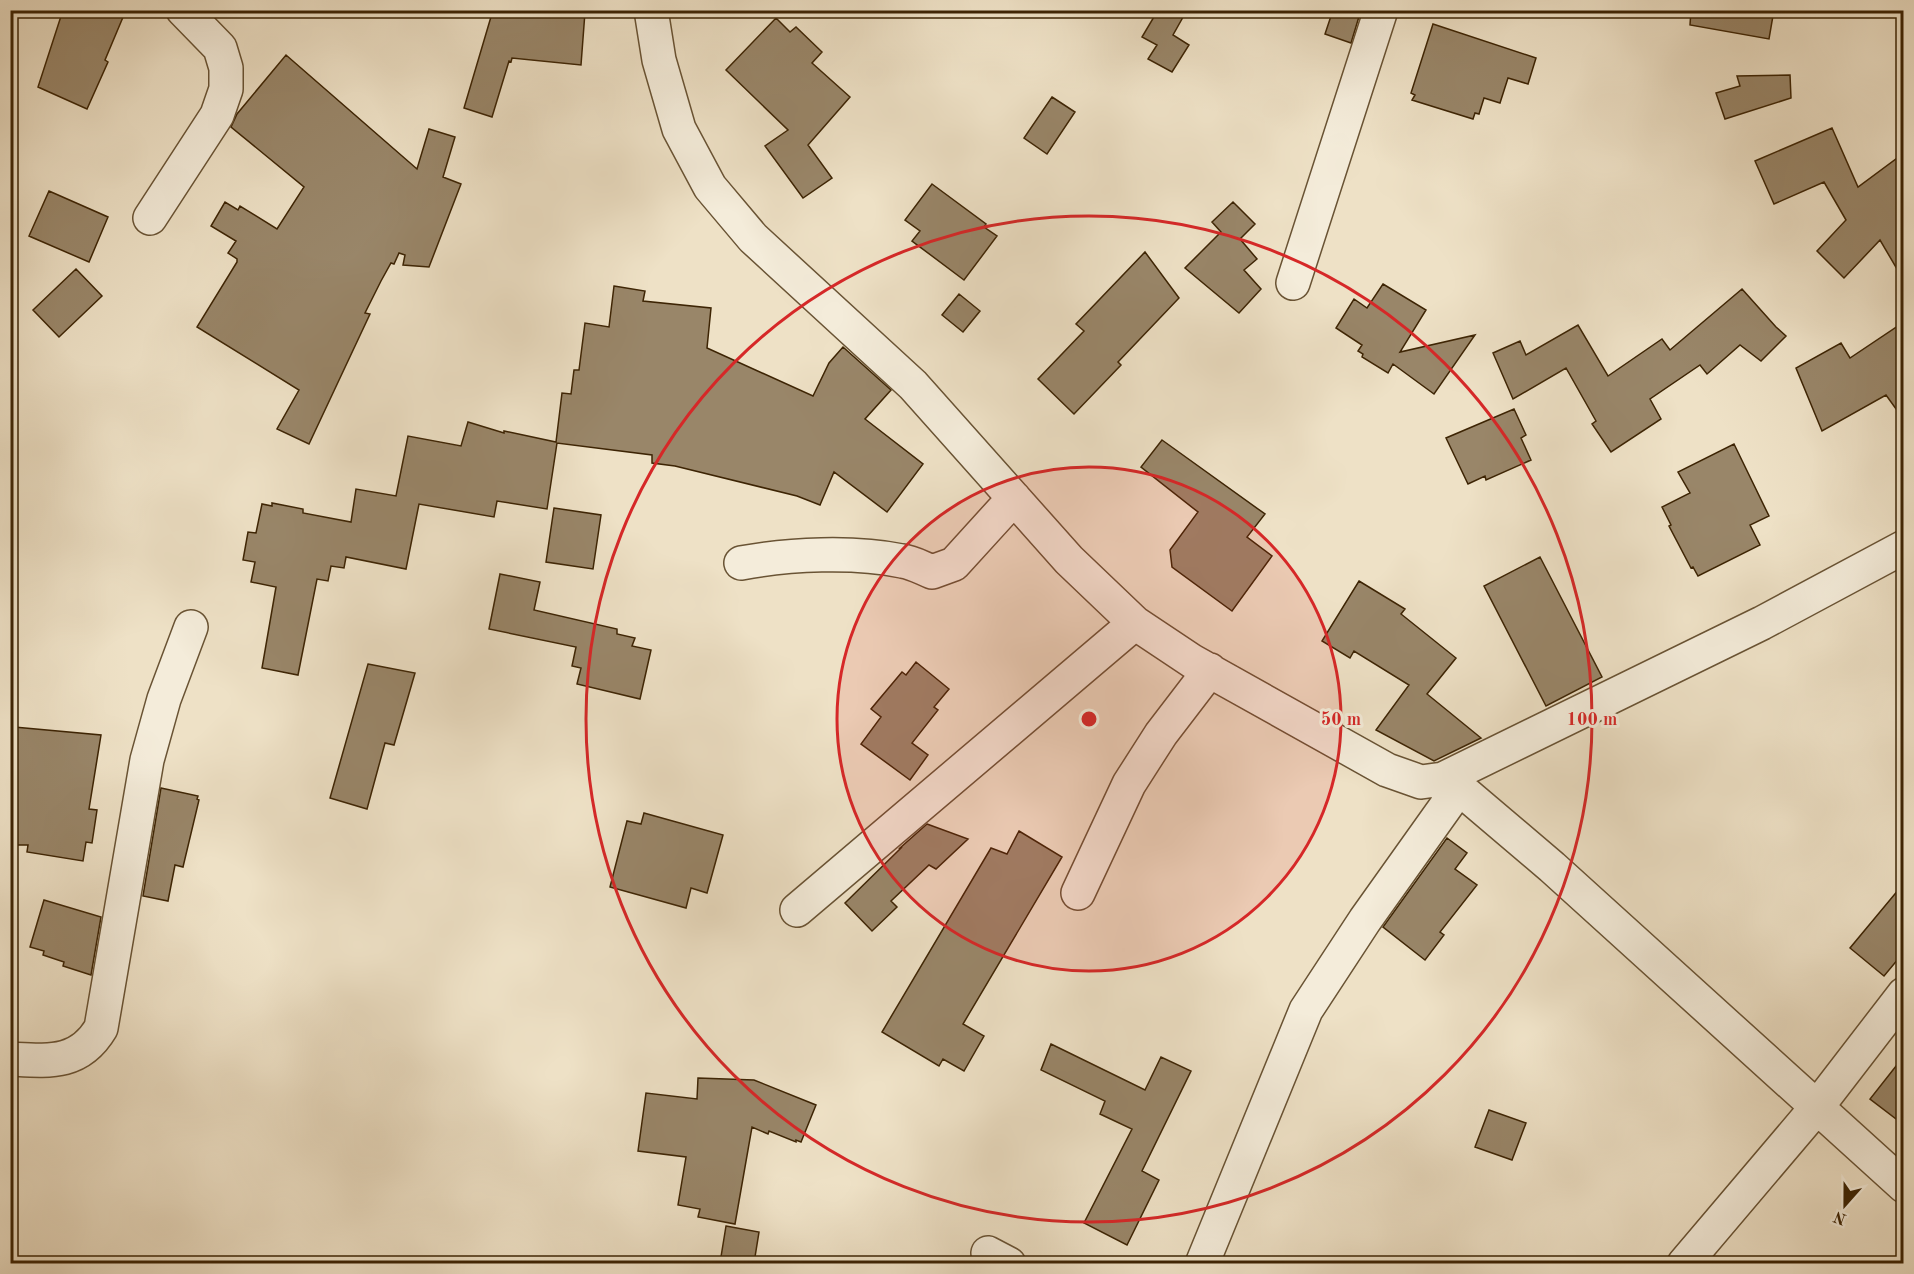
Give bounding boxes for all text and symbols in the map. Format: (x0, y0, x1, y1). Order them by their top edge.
centre of rings (1079, 709, 1099, 729)
text: 50 m (1321, 711, 1361, 729)
text: 100 m (1567, 711, 1617, 729)
north arrow (1815, 1175, 1875, 1235)
text: N (1831, 1207, 1849, 1227)

